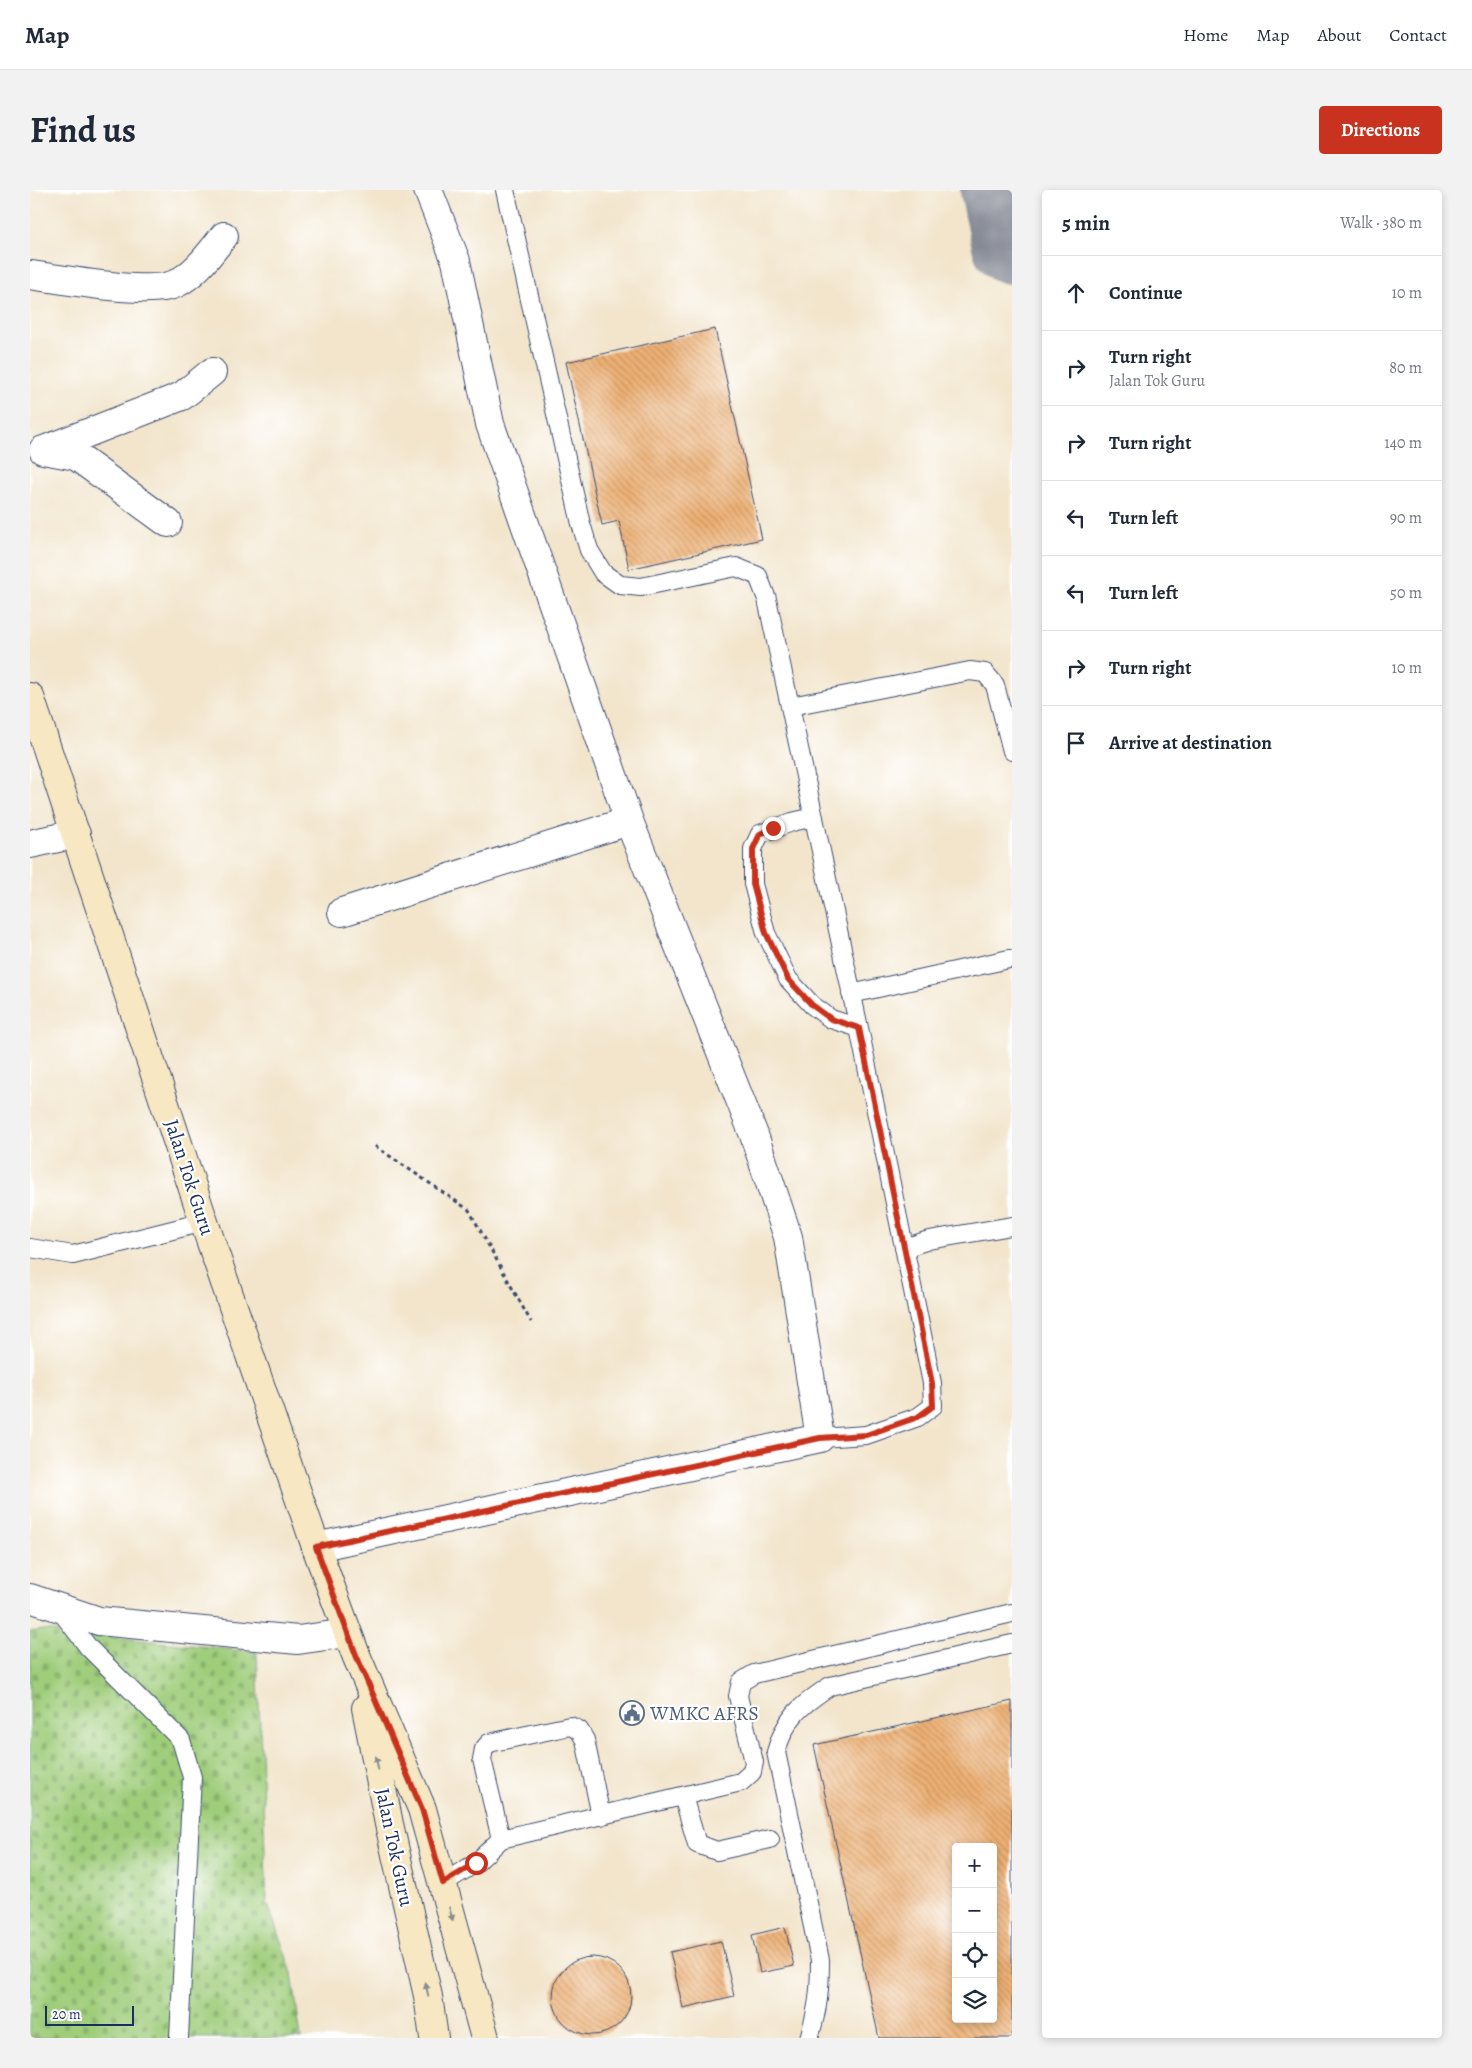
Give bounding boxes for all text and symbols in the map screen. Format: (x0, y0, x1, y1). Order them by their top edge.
text: Map (25, 19, 69, 51)
text: Home (1183, 23, 1228, 47)
text: Map (1256, 23, 1289, 47)
text: About (1317, 23, 1361, 47)
text: Contact (1389, 23, 1447, 47)
text: Find us (30, 106, 136, 154)
button: Directions (1319, 106, 1442, 154)
text: 5 min (1062, 209, 1110, 237)
text: Walk · 380 m (1340, 212, 1422, 234)
icon: ahead (1062, 279, 1090, 307)
text: Continue (1109, 280, 1183, 306)
text: 10 m (1392, 282, 1422, 304)
text: Turn right (1109, 344, 1191, 370)
icon: right (1062, 354, 1090, 382)
text: 80 m (1389, 357, 1422, 379)
text: Jalan Tok Guru (1109, 370, 1205, 392)
icon: right (1062, 429, 1090, 457)
text: Turn right (1109, 430, 1191, 456)
text: 140 m (1384, 432, 1422, 454)
icon: left (1062, 504, 1090, 532)
text: Turn left (1109, 505, 1178, 531)
text: 90 m (1390, 507, 1422, 529)
icon: left (1062, 579, 1090, 607)
text: Turn left (1109, 580, 1178, 606)
text: 50 m (1390, 582, 1422, 604)
icon: right (1062, 654, 1090, 682)
text: Turn right (1109, 655, 1191, 681)
text: 10 m (1392, 657, 1422, 679)
icon: arrive (1062, 729, 1090, 757)
text: Arrive at destination (1109, 730, 1272, 756)
route end (762, 817, 785, 840)
street label: Jalan Tok Guru (158, 1116, 221, 1239)
public building icon: WMKC AFRS (619, 1700, 645, 1726)
place label: WMKC AFRS (649, 1700, 759, 1727)
one-way arrow (373, 1755, 381, 1770)
street label: Jalan Tok Guru (369, 1786, 420, 1909)
map controls (952, 1843, 997, 2023)
button: + (952, 1843, 997, 1888)
route start (465, 1852, 488, 1875)
button: − (952, 1888, 997, 1933)
one-way arrow (448, 1906, 456, 1921)
button: locate (952, 1933, 997, 1978)
button: layers (952, 1978, 997, 2023)
one-way arrow (423, 1982, 431, 1997)
scale bar (45, 2003, 134, 2026)
text: 20 m (52, 2005, 81, 2024)

